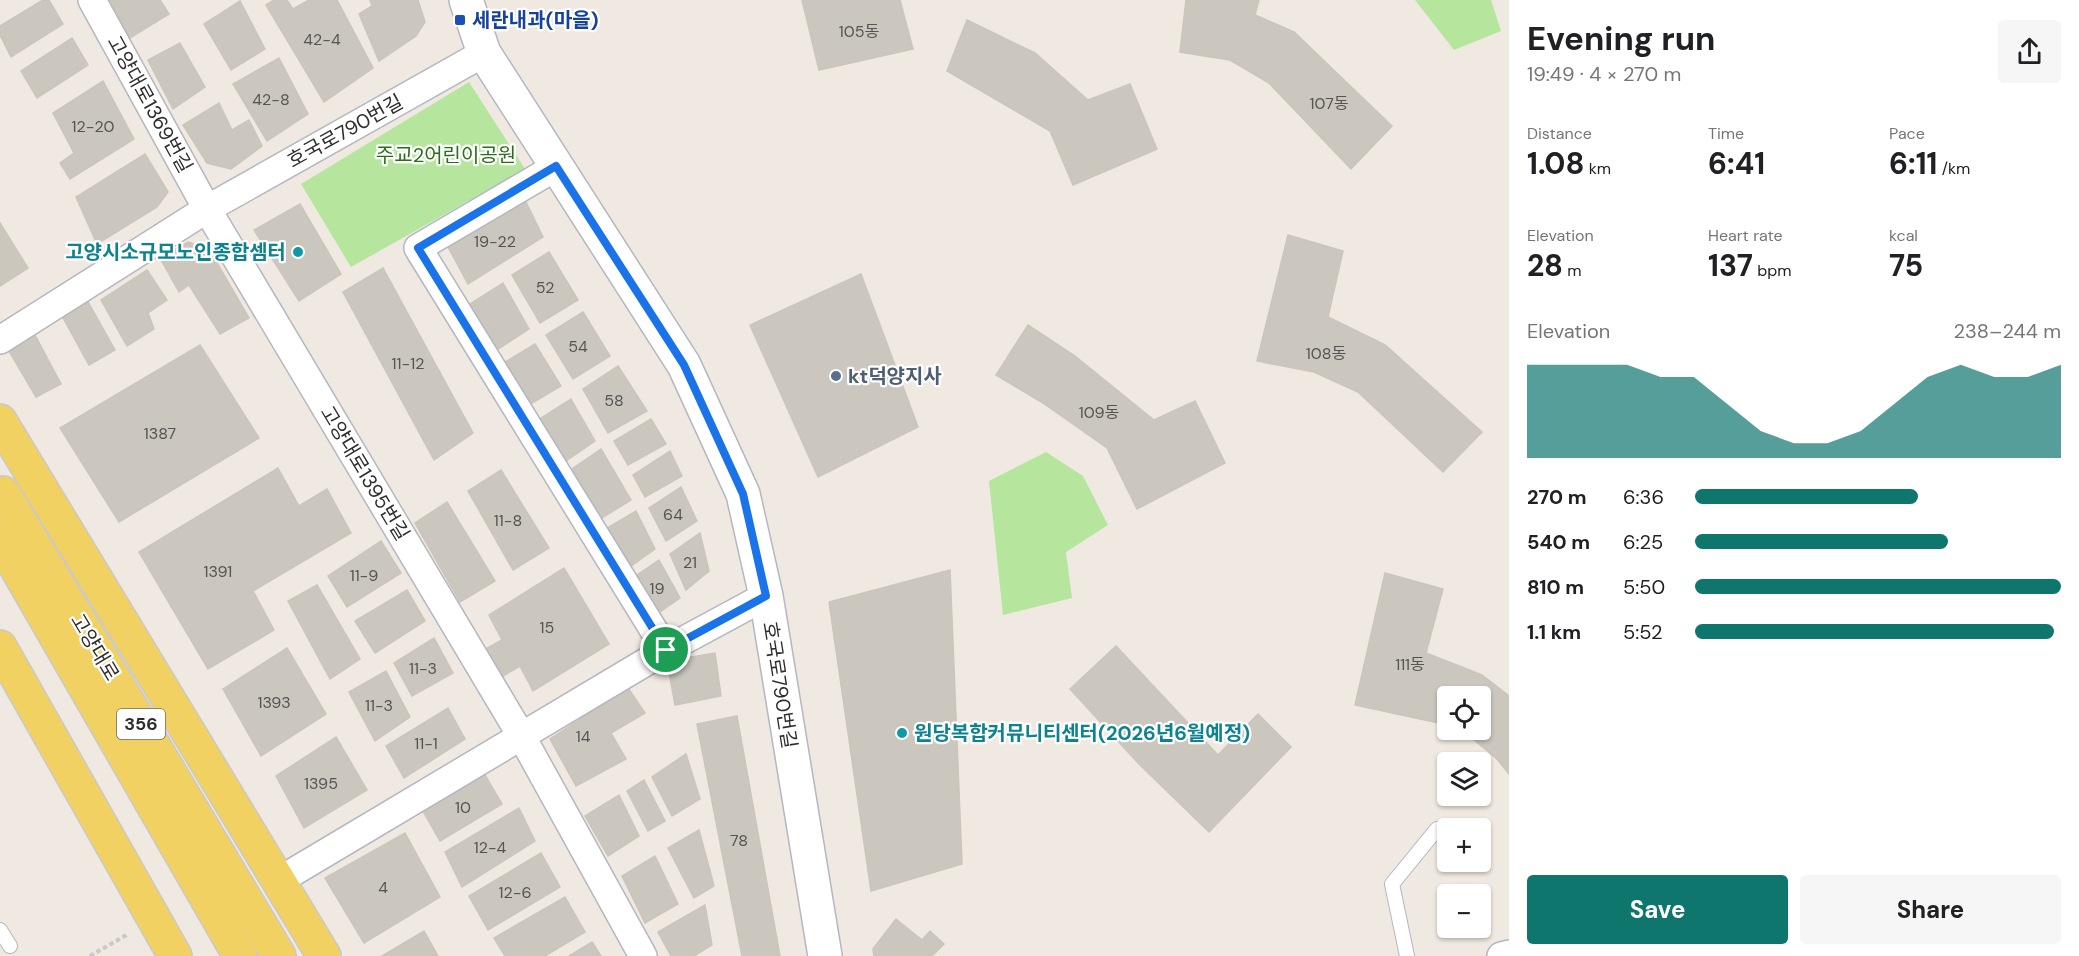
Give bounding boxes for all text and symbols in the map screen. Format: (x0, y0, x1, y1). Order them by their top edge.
place label: 세란내과(마을) (472, 7, 599, 33)
marker: 세란내과(마을) (453, 13, 467, 27)
text: Evening run (1527, 17, 1715, 60)
button: share (1998, 20, 2061, 83)
house number: 105동 (839, 21, 879, 42)
house number: 42-4 (303, 29, 341, 50)
street label: 고양대로1369번길 (101, 31, 199, 177)
text: 19:49 · 4 × 270 m (1527, 61, 1681, 87)
house number: 42-8 (252, 89, 290, 110)
street label: 호국로790번길 (283, 89, 407, 173)
house number: 107동 (1310, 93, 1349, 114)
house number: 12-20 (72, 116, 114, 137)
text: Distance (1527, 123, 1592, 144)
text: Time (1708, 123, 1744, 144)
text: Pace (1889, 123, 1925, 144)
park label: 주교2어린이공원 (376, 142, 516, 168)
text: 1.08 (1527, 144, 1584, 183)
text: 6:41 (1708, 144, 1765, 183)
text: 6:11 (1889, 144, 1937, 183)
text: km (1584, 158, 1611, 179)
text: /km (1937, 158, 1970, 179)
text: Elevation (1527, 225, 1594, 246)
text: Heart rate (1708, 225, 1783, 246)
text: kcal (1889, 225, 1918, 246)
house number: 19-22 (474, 231, 516, 252)
place label: 고양시소규모노인종합셈터 (65, 239, 286, 265)
marker: 고양시소규모노인종합셈터 (291, 245, 305, 259)
text: 28 (1527, 246, 1563, 285)
text: 137 (1708, 246, 1753, 285)
text: 75 (1889, 246, 1923, 285)
text: m (1563, 260, 1582, 281)
text: bpm (1753, 260, 1791, 281)
house number: 52 (536, 277, 554, 298)
text: Elevation (1527, 318, 1610, 344)
text: 238–244 m (1954, 318, 2061, 344)
house number: 54 (568, 336, 588, 357)
house number: 108동 (1306, 343, 1346, 364)
house number: 11-12 (392, 353, 424, 374)
place label: kt덕양지사 (848, 363, 942, 389)
marker: kt덕양지사 (829, 369, 843, 383)
house number: 58 (604, 390, 624, 411)
street label: 고양대로1395번길 (315, 401, 415, 545)
house number: 109동 (1079, 402, 1120, 423)
house number: 1387 (144, 423, 176, 444)
text: 270 m (1527, 484, 1587, 510)
text: 6:36 (1623, 484, 1664, 510)
house number: 64 (663, 504, 683, 525)
house number: 11-8 (494, 510, 522, 531)
text: 540 m (1527, 529, 1590, 555)
text: 6:25 (1623, 529, 1663, 555)
house number: 21 (683, 552, 697, 573)
house number: 1391 (204, 561, 232, 582)
house number: 11-9 (350, 565, 378, 586)
text: 810 m (1527, 574, 1584, 600)
text: 5:50 (1623, 574, 1665, 600)
house number: 19 (649, 578, 665, 599)
street label: 고양대로 (65, 609, 125, 685)
house number: 15 (540, 617, 554, 638)
text: 1.1 km (1527, 619, 1581, 645)
text: 5:52 (1623, 619, 1663, 645)
street label: 호국로790번길 (757, 620, 803, 750)
pin (640, 624, 691, 675)
icon: arrive (649, 633, 682, 666)
house number: 111동 (1395, 654, 1425, 675)
house number: 11-3 (409, 658, 437, 679)
map controls (1437, 686, 1491, 938)
button: locate (1437, 686, 1491, 740)
house number: 1393 (257, 692, 291, 713)
house number: 11-3 (365, 695, 393, 716)
road number: 356 (117, 709, 165, 739)
place label: 원당복합커뮤니티센터(2026년6월예정) (914, 720, 1250, 746)
house number: 14 (576, 726, 591, 747)
marker: 원당복합커뮤니티센터(2026년6월예정) (895, 726, 909, 740)
house number: 11-1 (414, 733, 438, 754)
button: layers (1437, 752, 1491, 806)
house number: 1395 (304, 773, 338, 794)
house number: 10 (455, 797, 471, 818)
button: + (1437, 818, 1491, 872)
house number: 78 (730, 830, 748, 851)
house number: 12-4 (474, 837, 507, 858)
button: Save (1527, 875, 1788, 944)
button: Share (1800, 875, 2061, 944)
house number: 4 (378, 877, 388, 898)
house number: 12-6 (499, 882, 531, 903)
button: − (1437, 884, 1491, 938)

